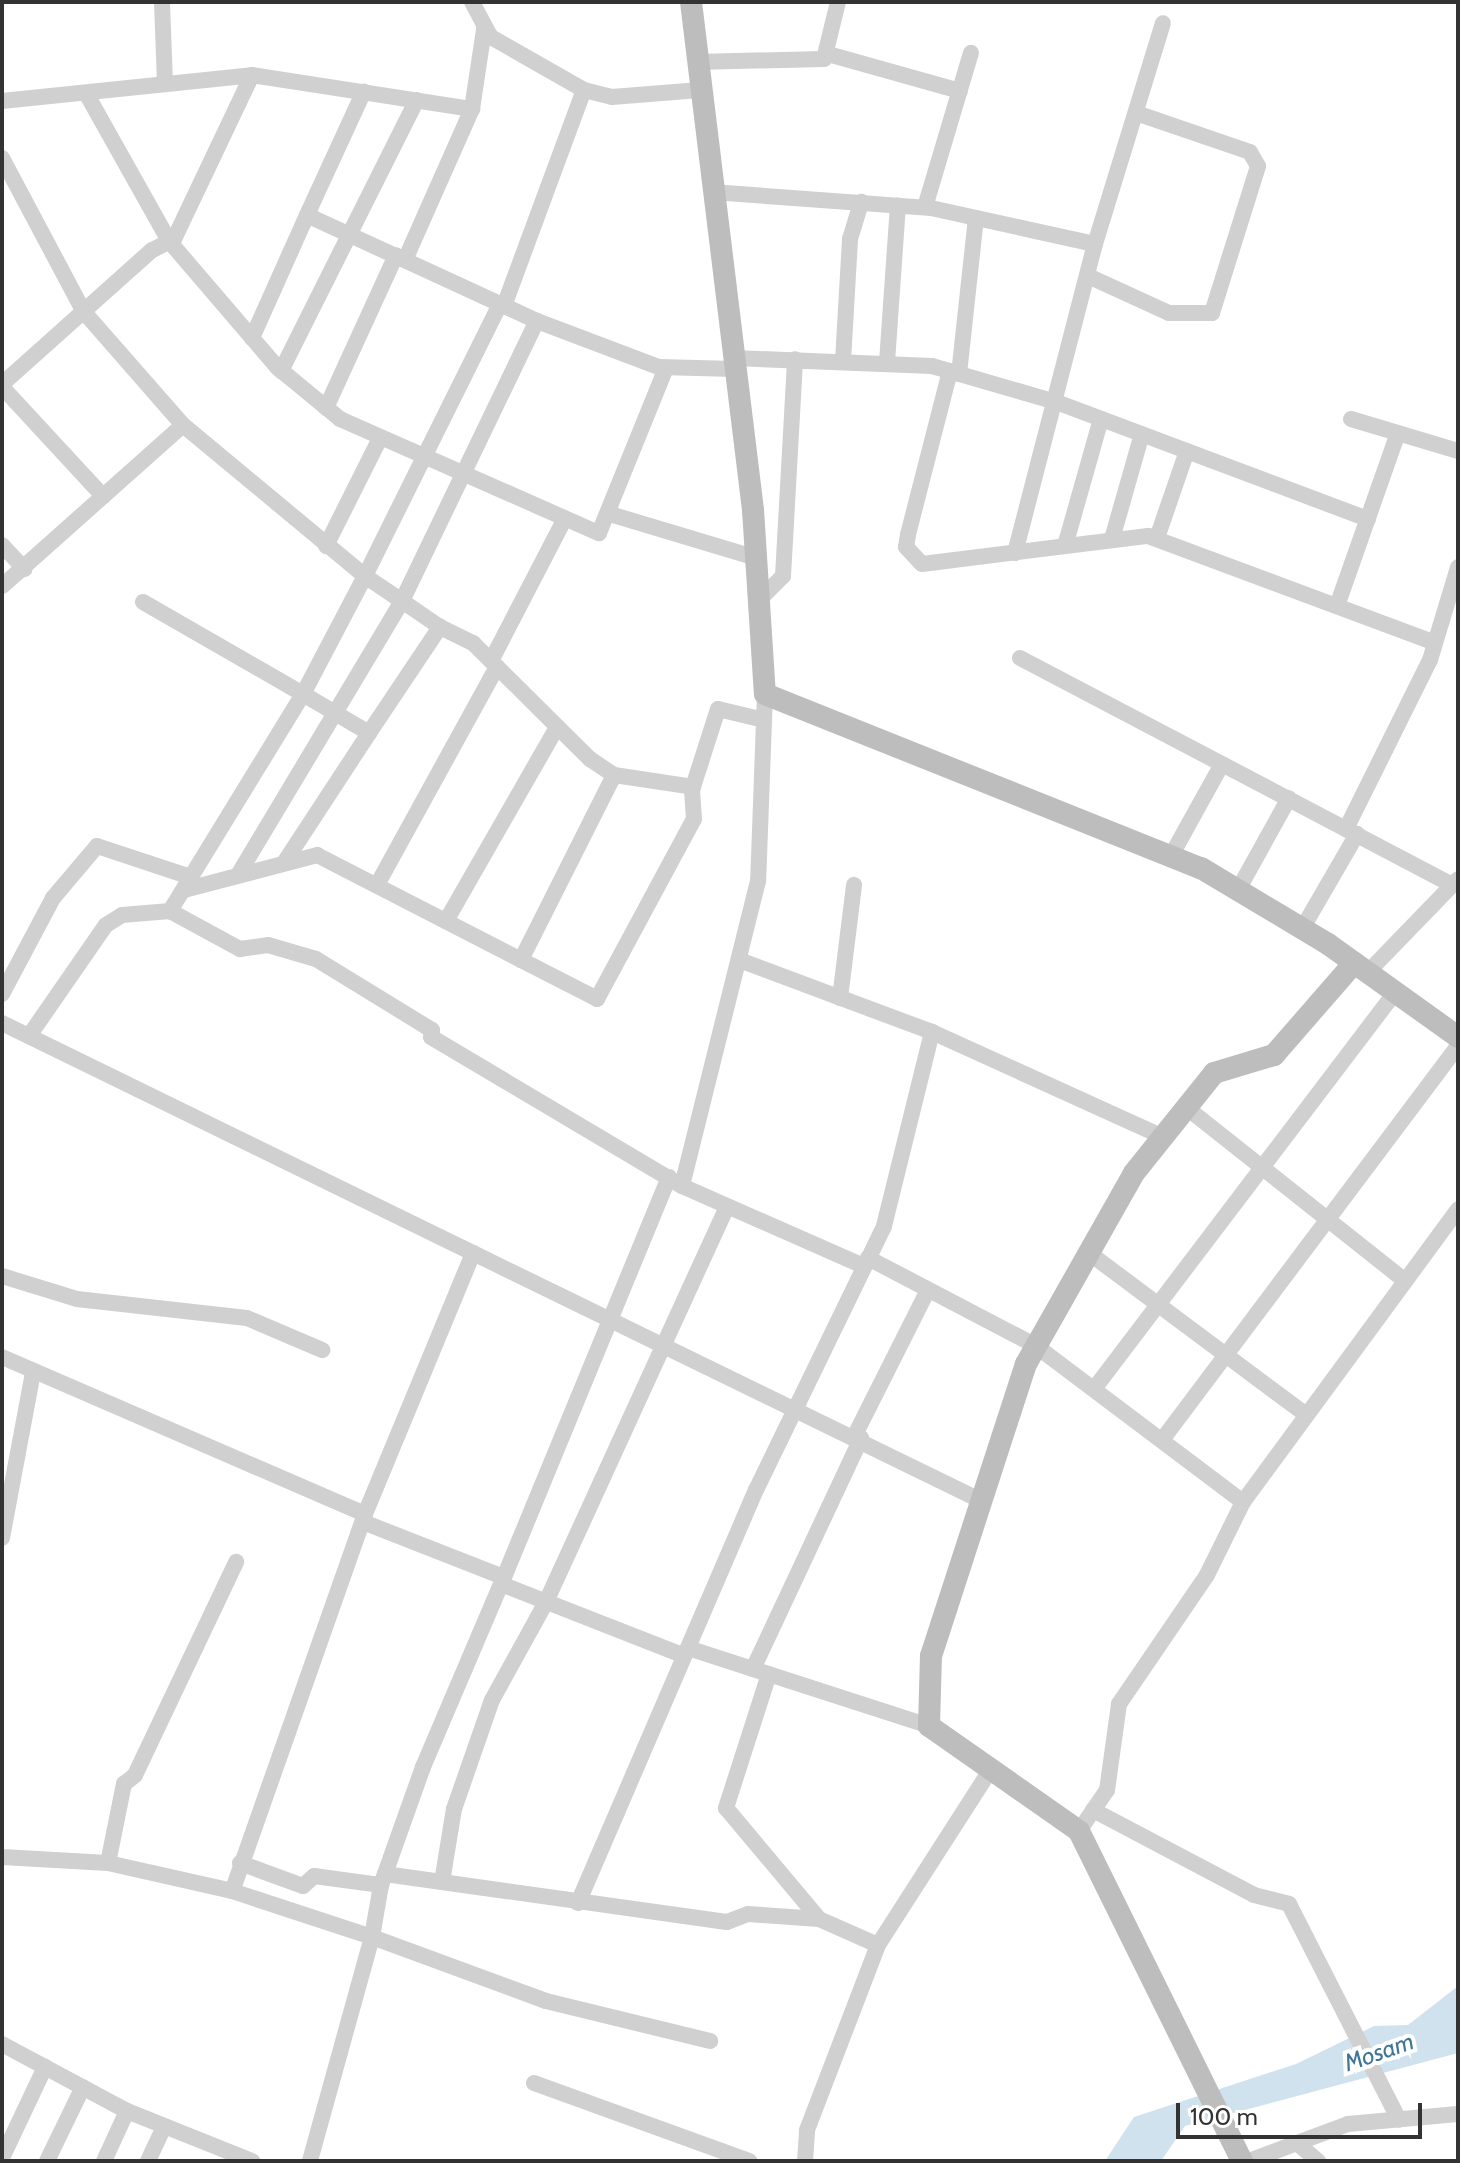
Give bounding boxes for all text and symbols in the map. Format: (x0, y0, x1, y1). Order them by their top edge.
water label: Mosam (1340, 2027, 1418, 2077)
scale bar (1180, 2087, 1426, 2137)
text: 100 m (1190, 2102, 1258, 2131)

